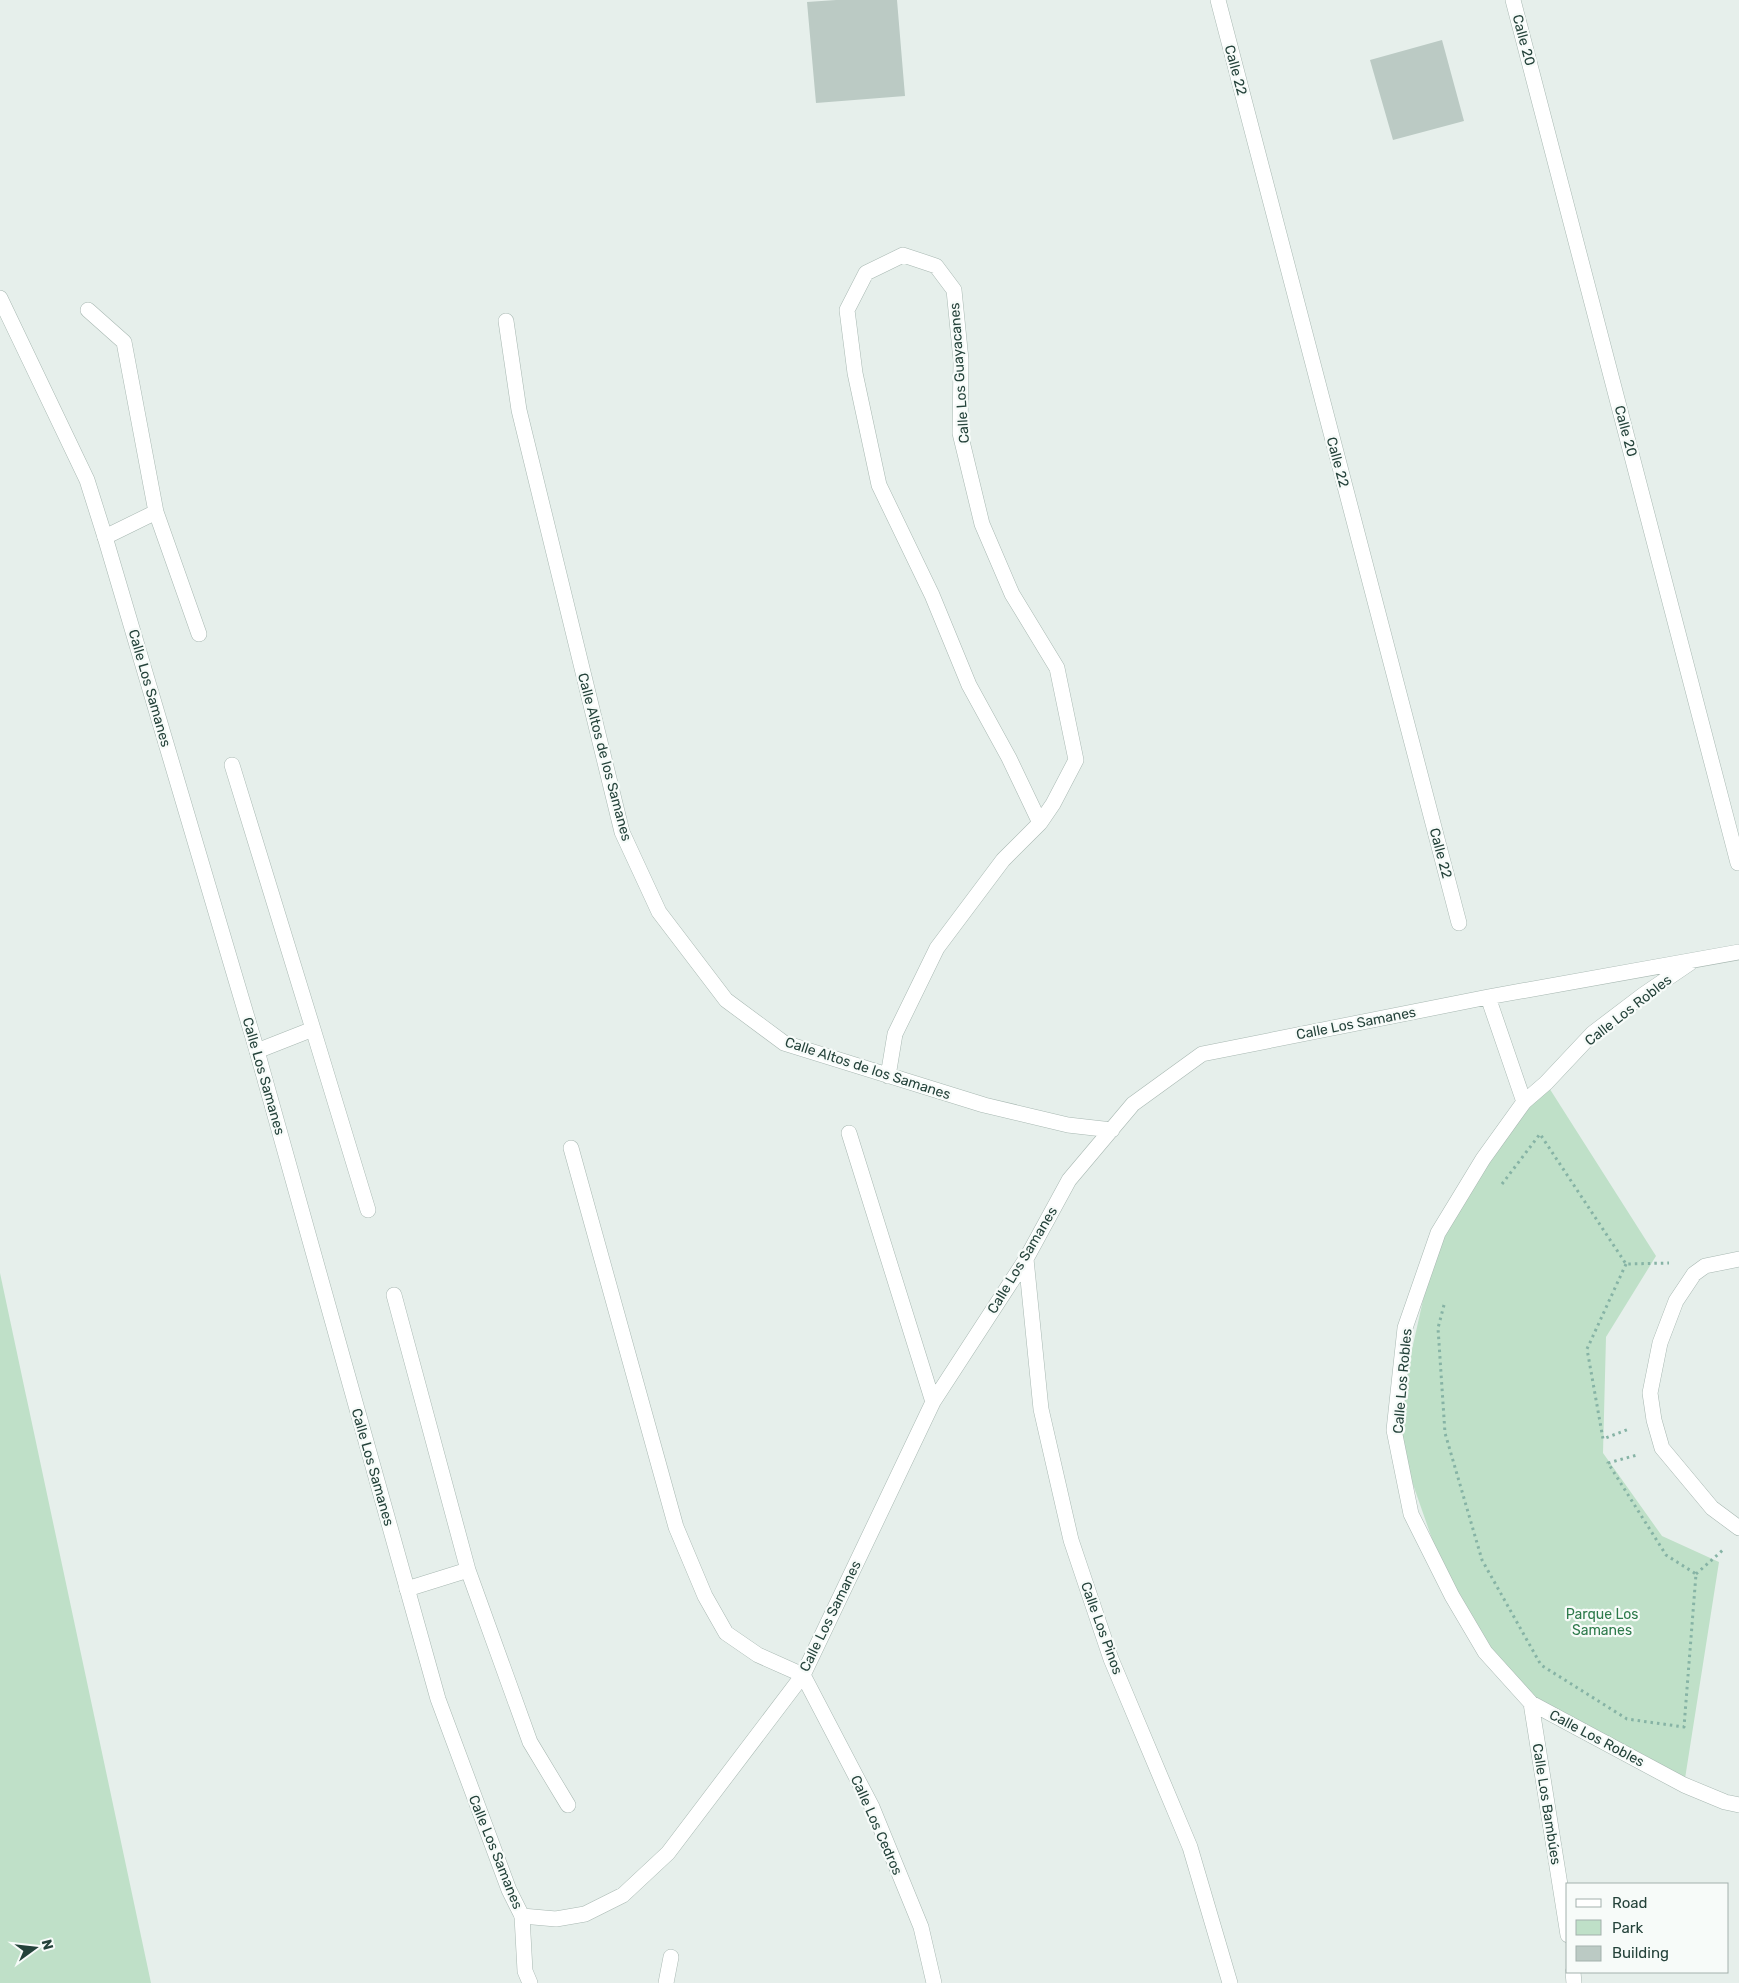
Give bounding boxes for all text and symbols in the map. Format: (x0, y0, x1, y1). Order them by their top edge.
street label: Calle 20 (1509, 13, 1539, 68)
street label: Calle 22 (1221, 43, 1250, 97)
street label: Calle Los Guayacanes (946, 302, 973, 444)
street label: Calle 20 (1611, 404, 1641, 459)
street label: Calle 22 (1323, 435, 1352, 489)
street label: Calle Los Samanes (125, 627, 174, 749)
street label: Calle Altos de los Samanes (574, 671, 635, 843)
street label: Calle 22 (1426, 826, 1455, 880)
street label: Calle Los Robles (1582, 971, 1675, 1050)
street label: Calle Los Samanes (1295, 1004, 1417, 1043)
street label: Calle Los Samanes (239, 1015, 288, 1137)
street label: Calle Altos de los Samanes (783, 1034, 953, 1103)
street label: Calle Los Samanes (984, 1204, 1061, 1317)
street label: Calle Los Robles (1389, 1328, 1416, 1434)
street label: Calle Los Samanes (348, 1406, 397, 1528)
street label: Calle Los Samanes (796, 1558, 865, 1675)
street label: Calle Los Pinos (1077, 1579, 1126, 1677)
park label: Parque Los Samanes (1566, 1606, 1638, 1639)
street label: Calle Los Robles (1546, 1706, 1647, 1771)
street label: Calle Los Bambúes (1529, 1742, 1565, 1866)
street label: Calle Los Cedros (847, 1773, 906, 1878)
street label: Calle Los Samanes (465, 1793, 526, 1912)
legend (1566, 1883, 1729, 1973)
text: Road (1612, 1894, 1648, 1912)
text: Park (1612, 1919, 1643, 1937)
north arrow (10, 1923, 60, 1973)
text: N (38, 1938, 57, 1952)
text: Building (1612, 1944, 1669, 1962)

